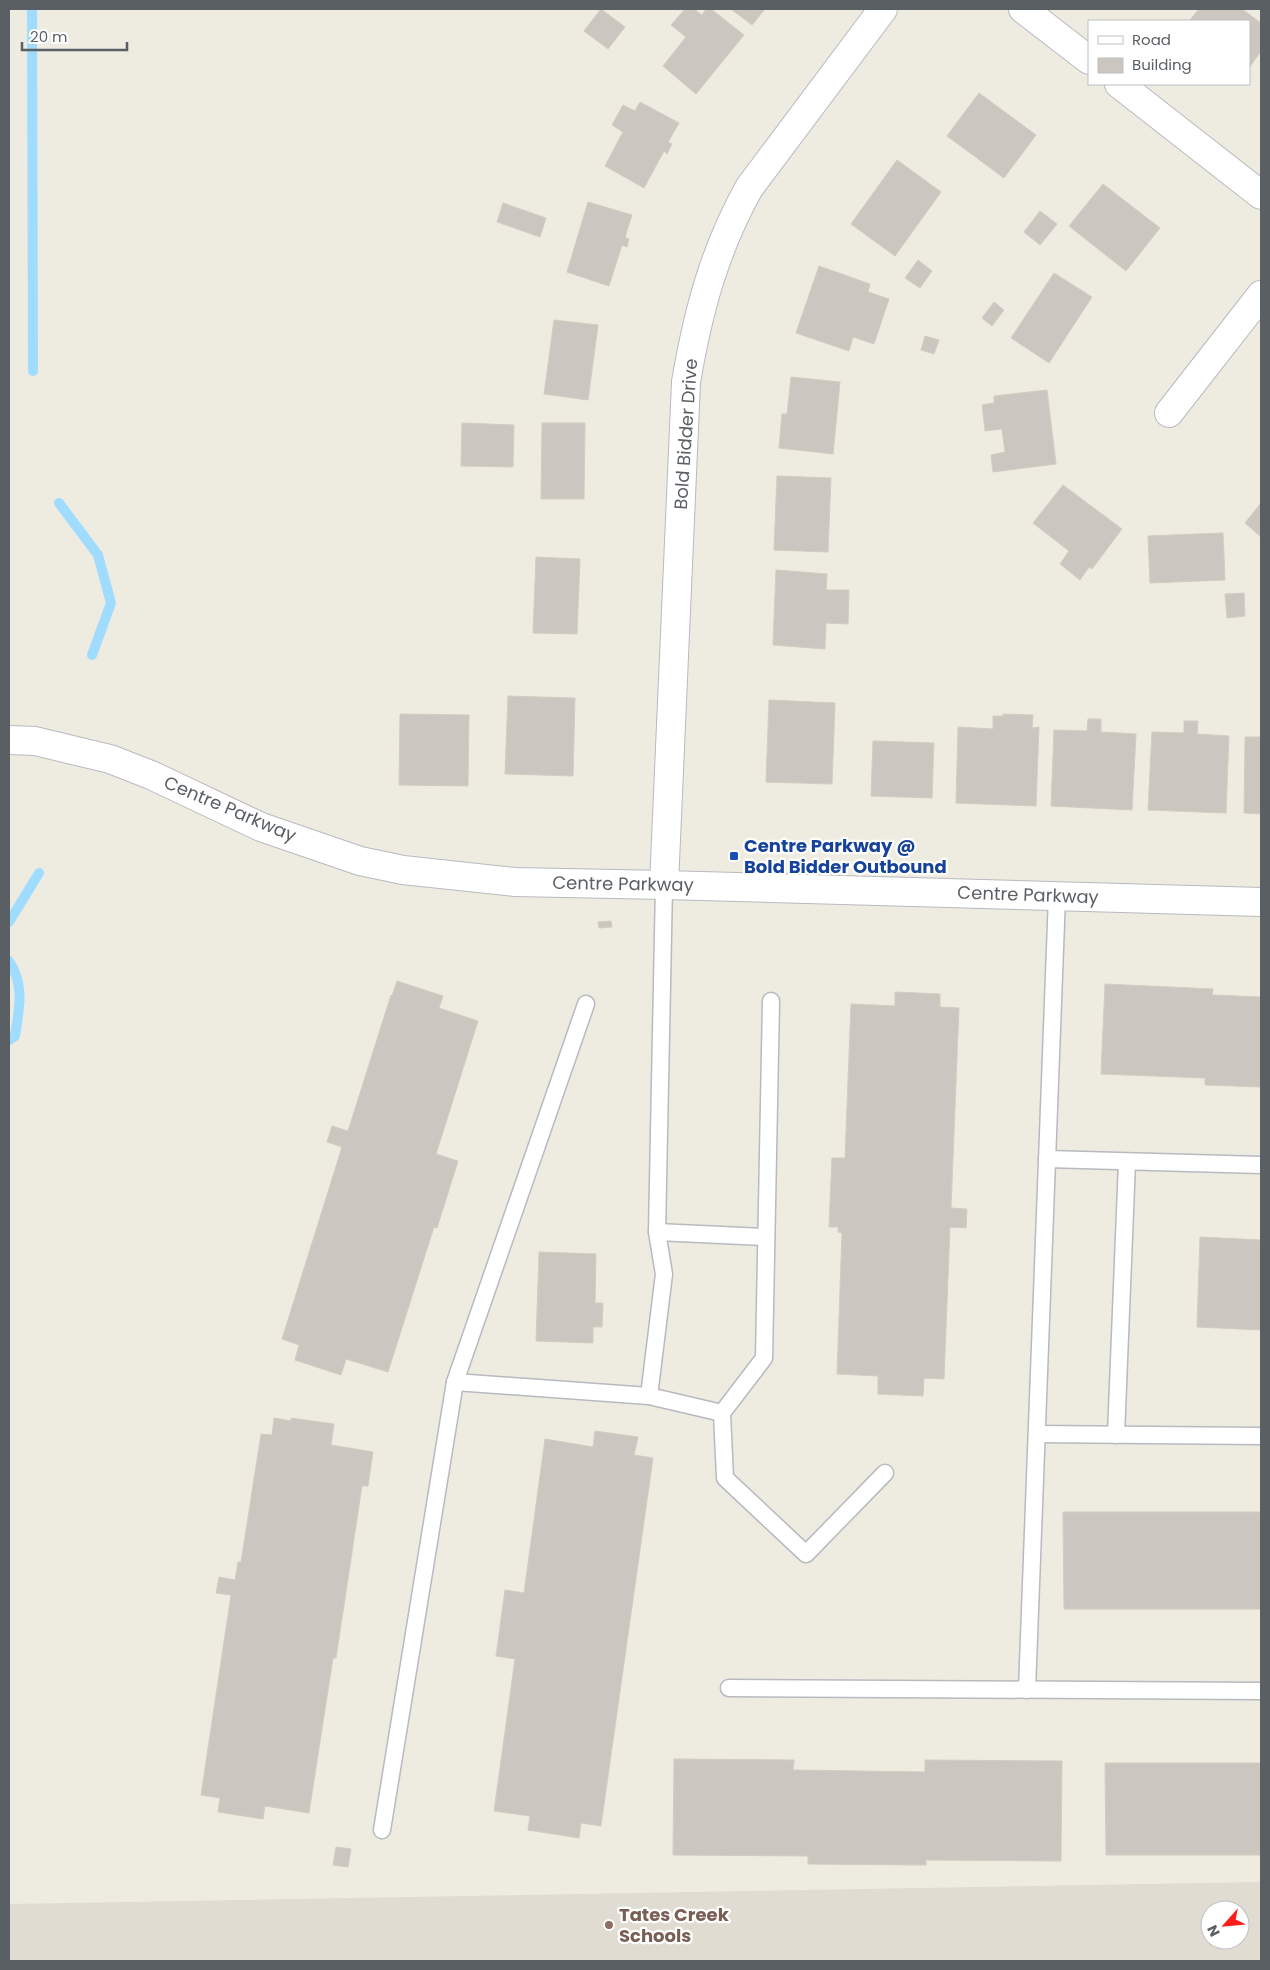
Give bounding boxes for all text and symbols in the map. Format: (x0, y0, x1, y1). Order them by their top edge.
scale bar (22, 20, 128, 52)
legend (1088, 20, 1250, 85)
text: 20 m (30, 26, 68, 47)
text: Road (1132, 29, 1171, 50)
text: Building (1132, 54, 1192, 75)
street label: Bold Bidder Drive (668, 357, 703, 510)
street label: Centre Parkway (160, 769, 300, 848)
place label: Centre Parkway @ Bold Bidder Outbound (744, 833, 947, 879)
marker: Centre Parkway @ Bold Bidder Outbound (728, 850, 740, 862)
street label: Centre Parkway (552, 870, 694, 897)
street label: Centre Parkway (957, 880, 1099, 909)
north arrow (1200, 1900, 1250, 1950)
place label: Tates Creek Schools (619, 1902, 730, 1948)
marker: Tates Creek Schools (603, 1919, 615, 1931)
text: N (1202, 1922, 1225, 1940)

